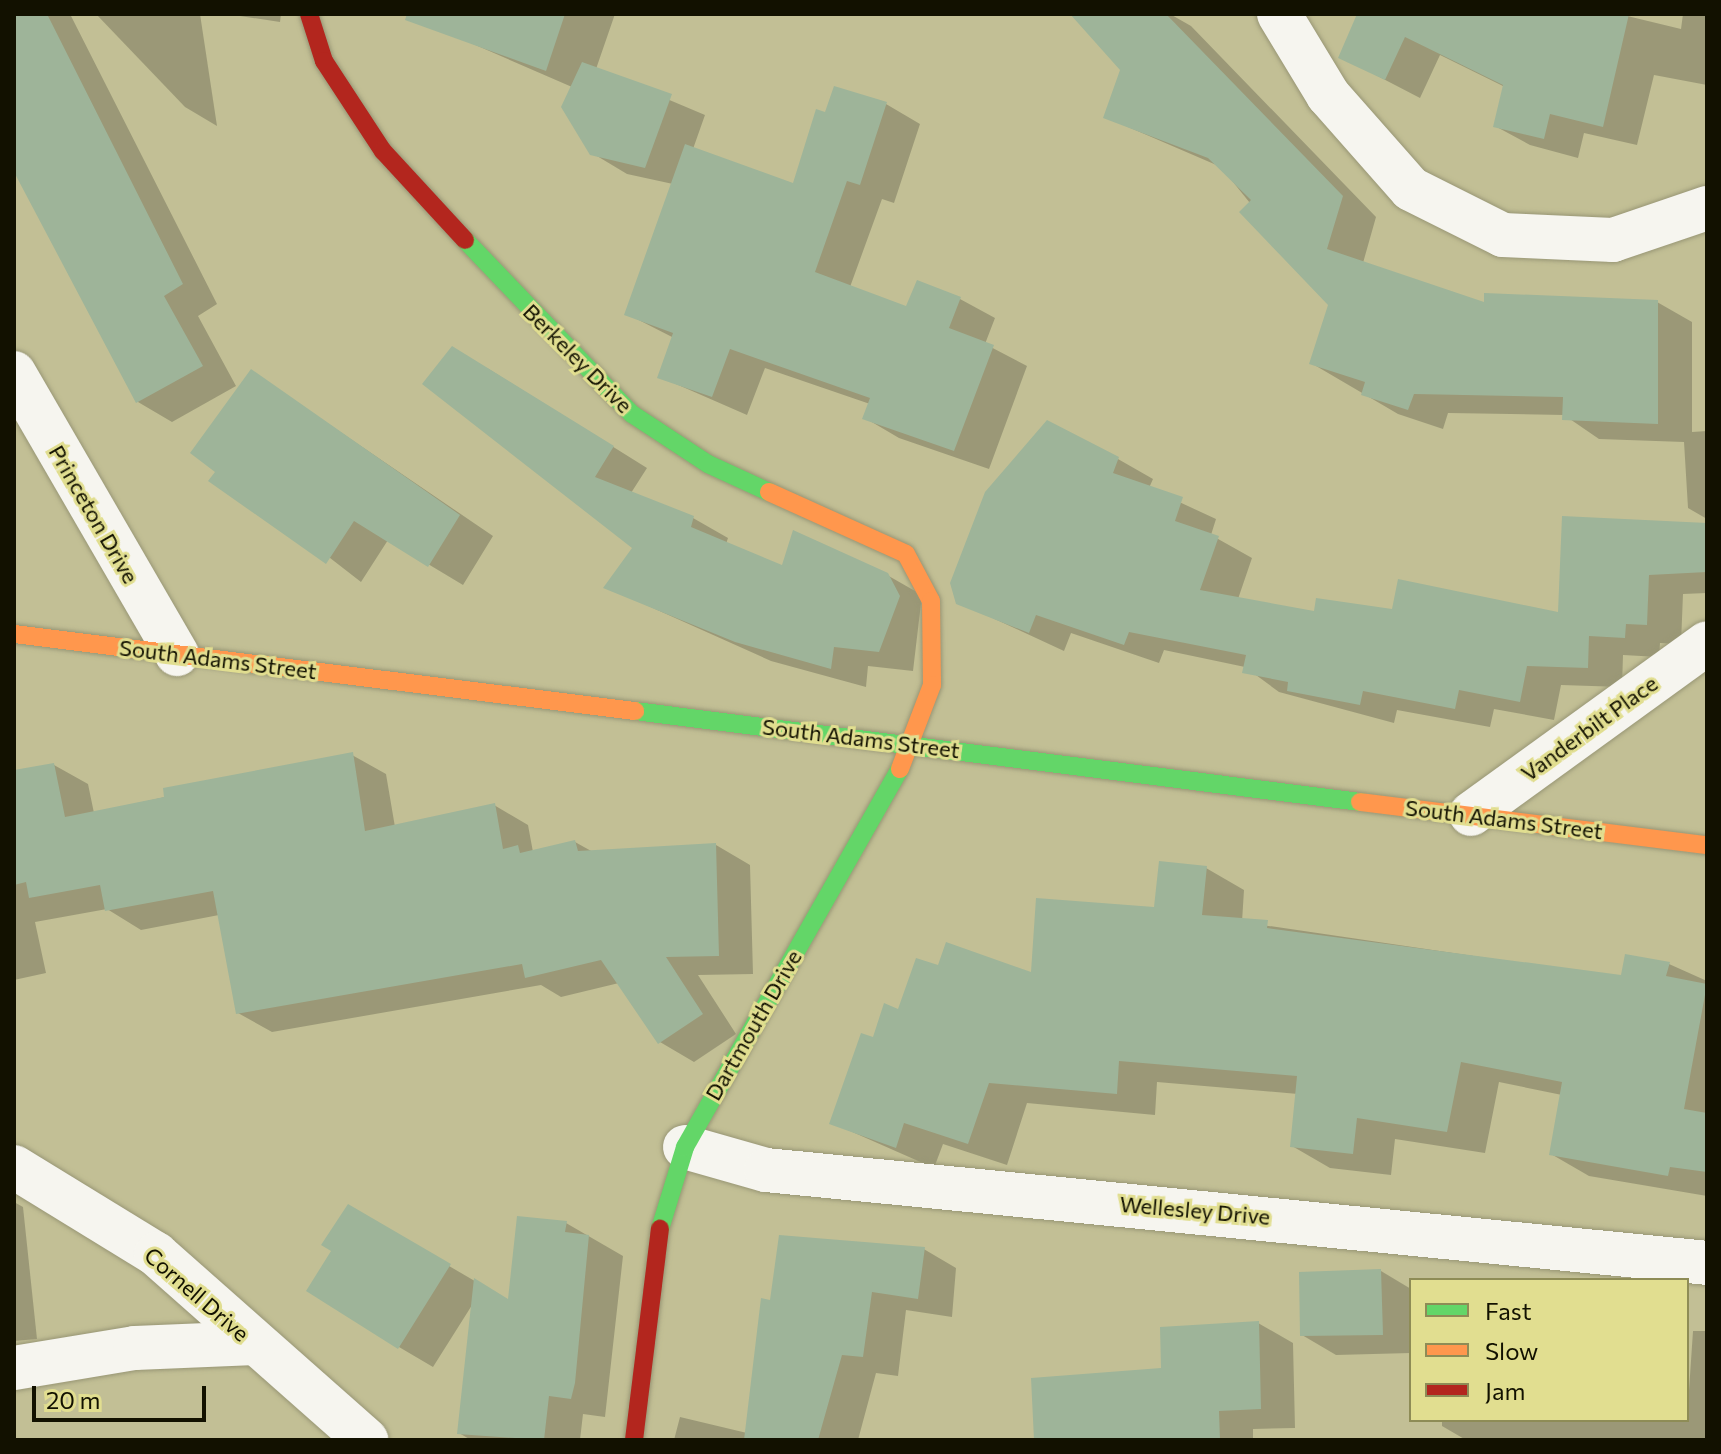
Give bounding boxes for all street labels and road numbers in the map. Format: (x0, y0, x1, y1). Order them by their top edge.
street label: Berkeley Drive (518, 298, 638, 418)
street label: Princeton Drive (44, 440, 144, 588)
street label: South Adams Street (118, 634, 318, 684)
street label: Vanderbilt Place (1516, 670, 1662, 786)
street label: South Adams Street (761, 713, 961, 763)
street label: South Adams Street (1404, 794, 1604, 844)
street label: Dartmouth Drive (699, 945, 807, 1105)
street label: Wellesley Drive (1119, 1190, 1271, 1230)
street label: Cornell Drive (139, 1241, 255, 1347)

